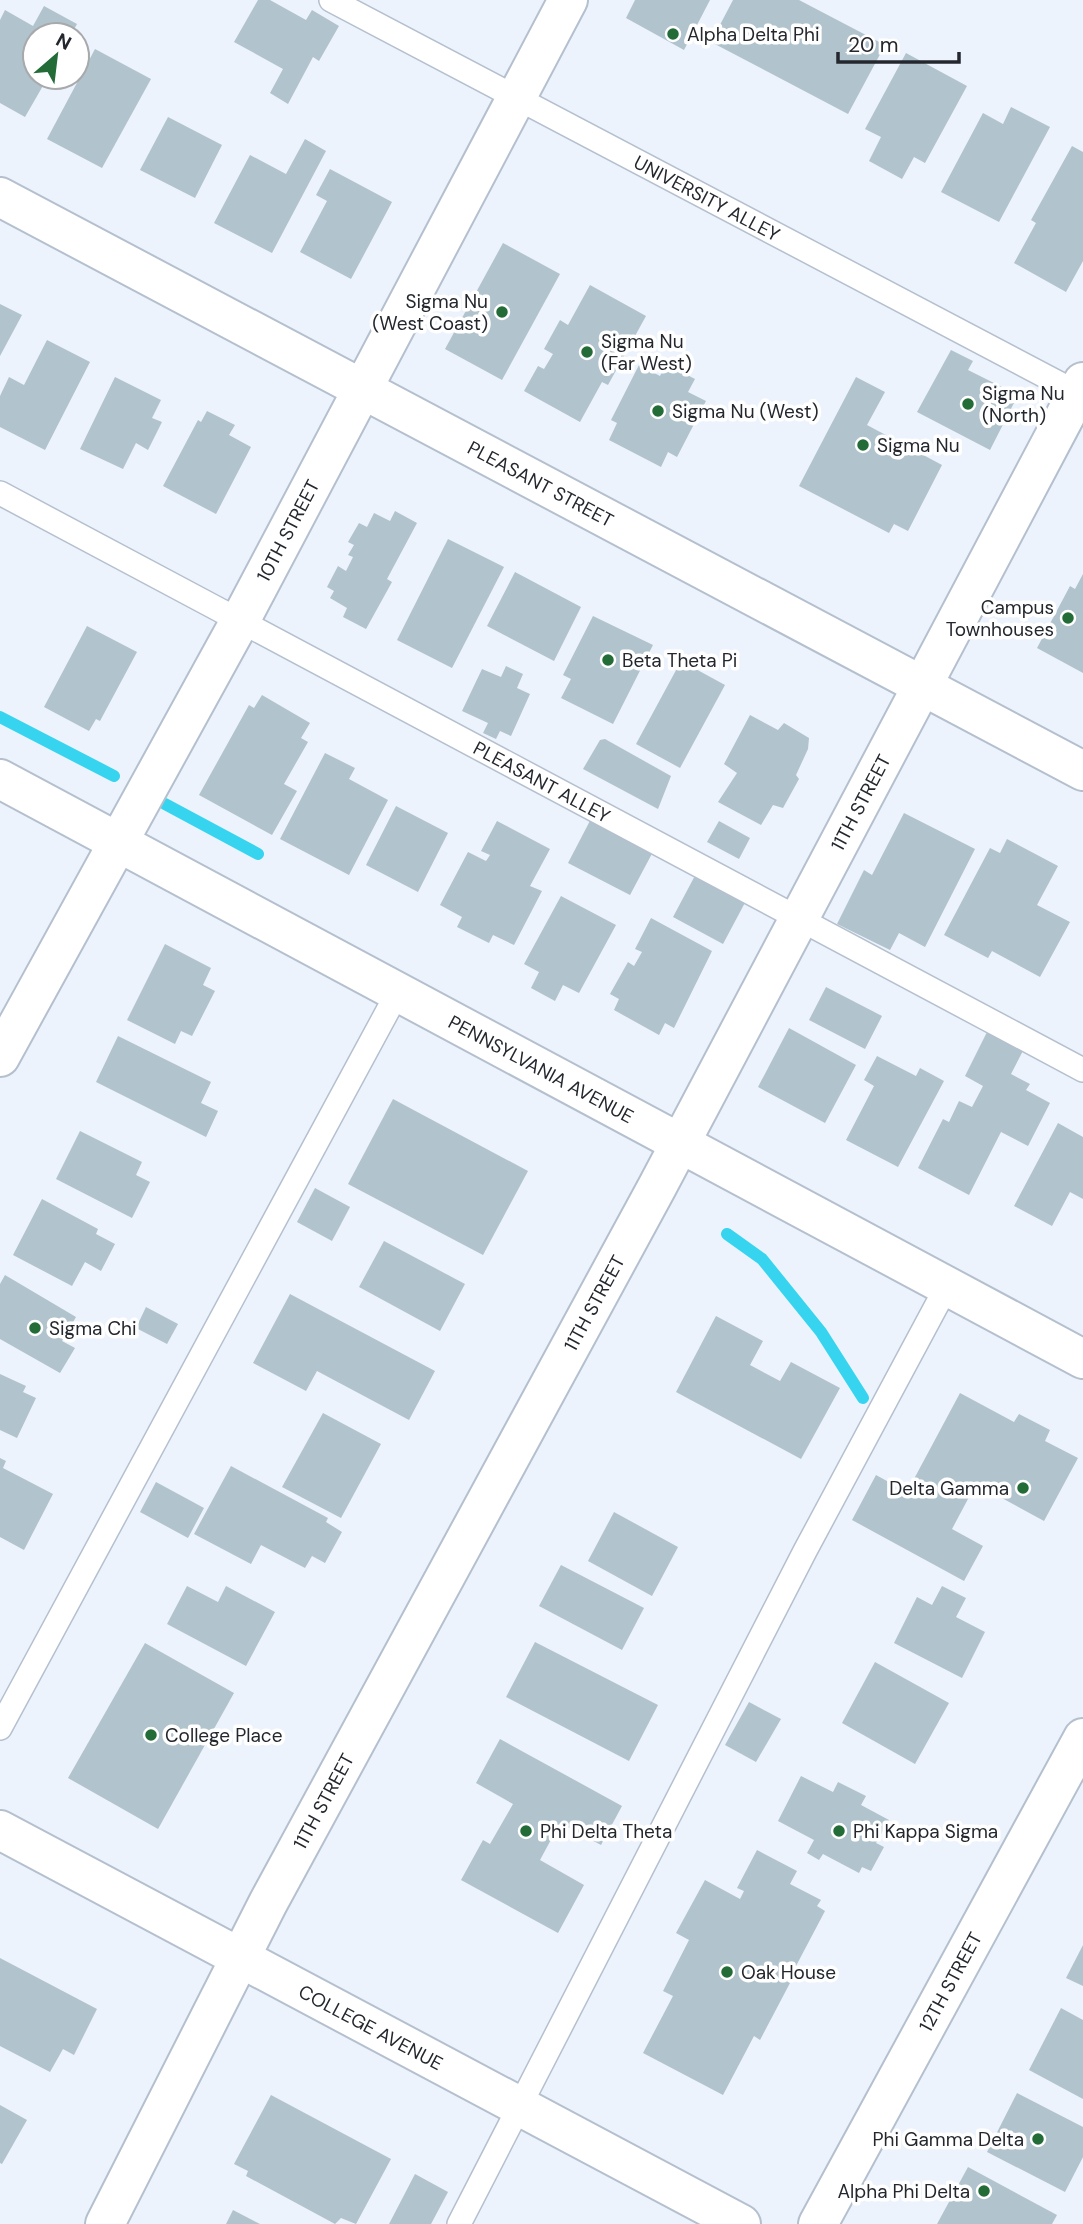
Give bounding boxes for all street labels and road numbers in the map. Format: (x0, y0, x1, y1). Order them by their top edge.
street label: UNIVERSITY ALLEY (630, 149, 784, 247)
street label: PLEASANT STREET (463, 435, 618, 533)
street label: 10TH STREET (251, 475, 325, 586)
street label: PLEASANT ALLEY (469, 735, 615, 828)
street label: 11TH STREET (825, 750, 896, 855)
street label: PENNSYLVANIA AVENUE (444, 1009, 638, 1129)
street label: 11TH STREET (558, 1250, 630, 1355)
street label: 11TH STREET (287, 1749, 360, 1853)
street label: 12TH STREET (913, 1927, 988, 2036)
street label: COLLEGE AVENUE (294, 1979, 447, 2076)

